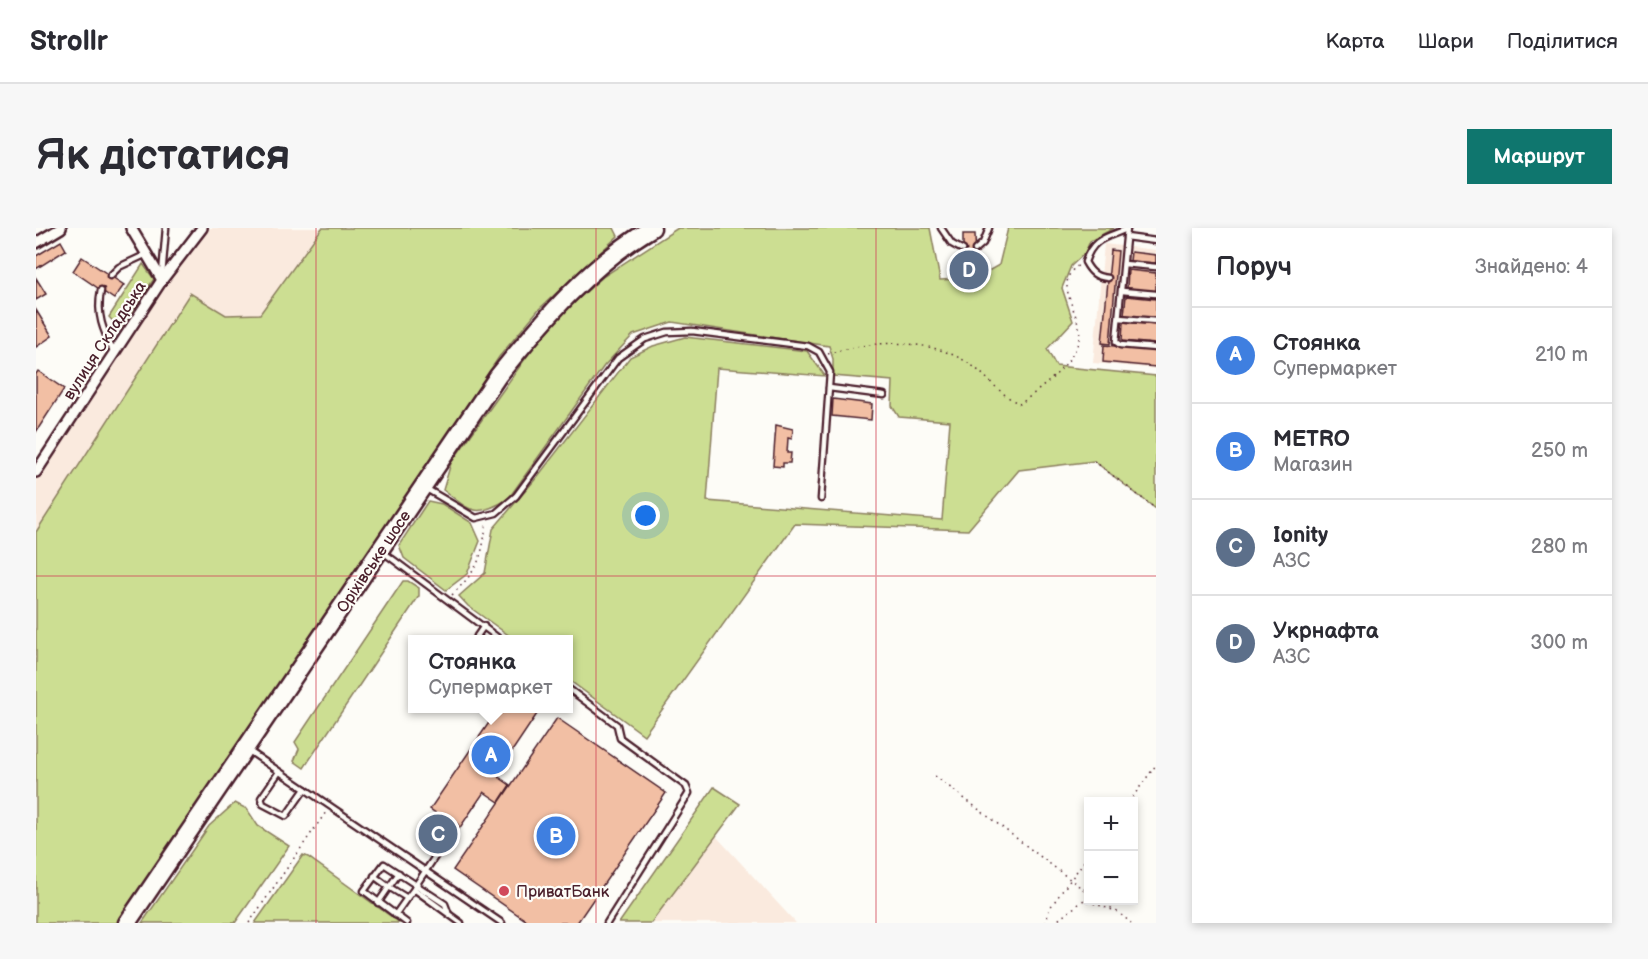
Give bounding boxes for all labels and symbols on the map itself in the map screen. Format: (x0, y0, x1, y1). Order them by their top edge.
pin: D (950, 248, 988, 292)
street label: вулиця Складська (60, 278, 151, 404)
your location (631, 501, 660, 530)
street label: Оріхівське шосе (333, 507, 415, 616)
pin: A (472, 732, 510, 778)
pin: C (418, 812, 458, 856)
pin: B (536, 814, 576, 858)
place label: ПриватБанк (516, 883, 610, 902)
marker: ПриватБанк (497, 884, 511, 898)

